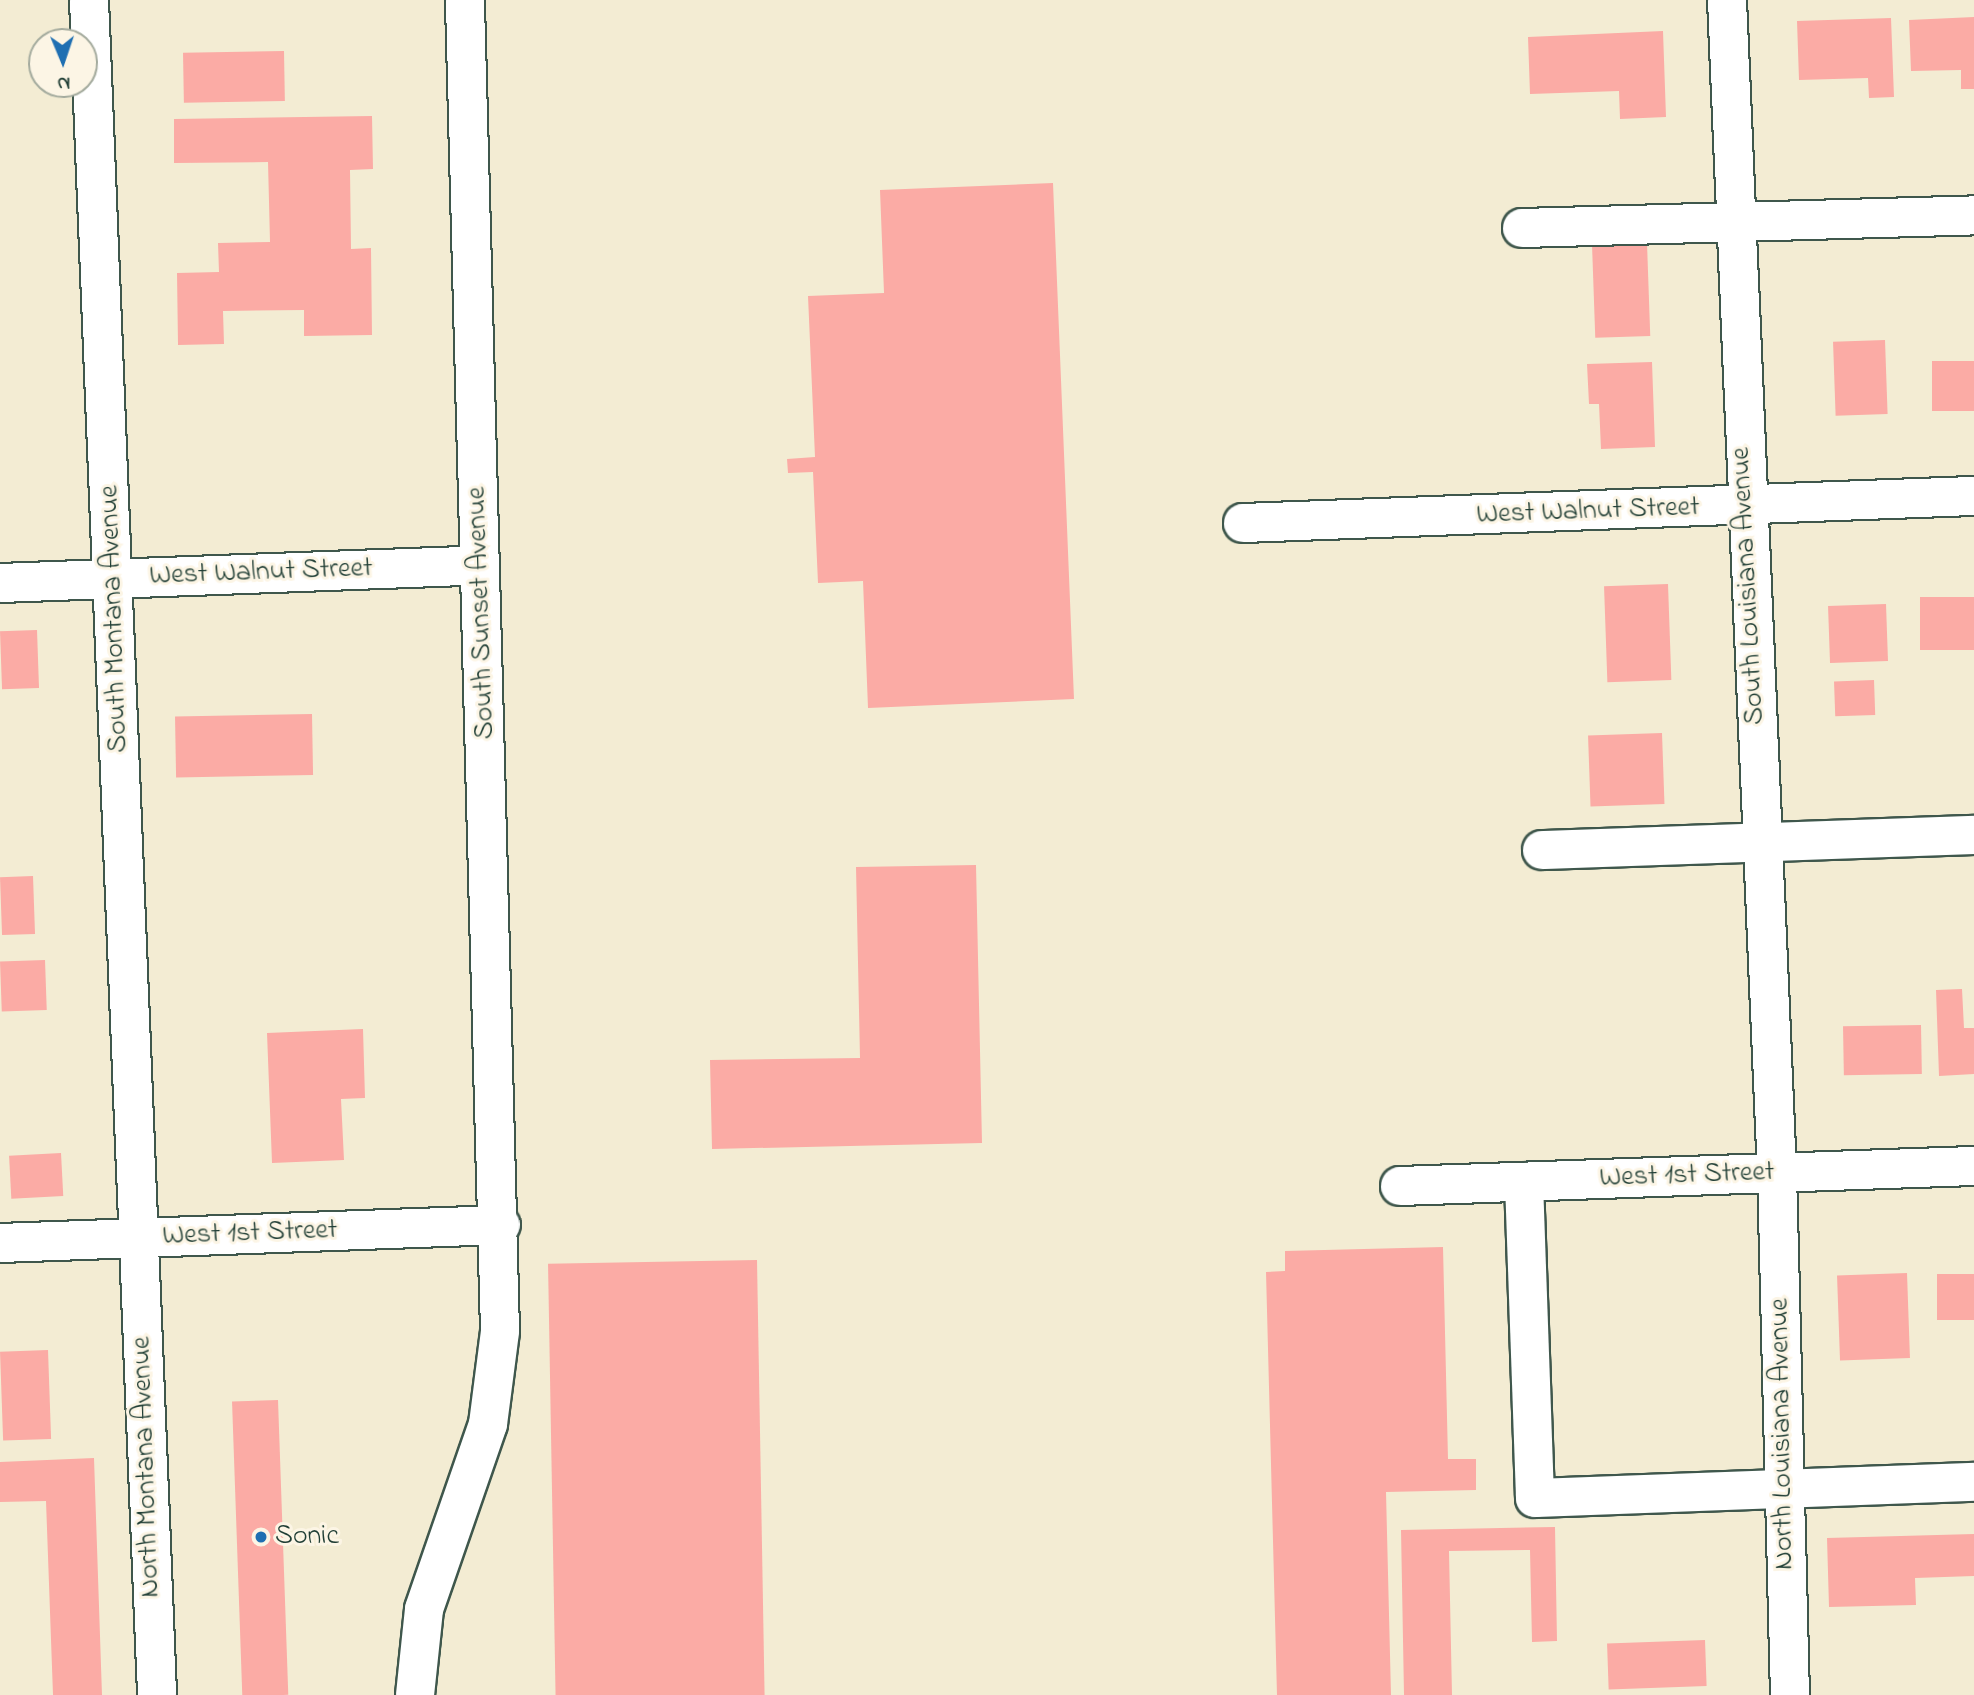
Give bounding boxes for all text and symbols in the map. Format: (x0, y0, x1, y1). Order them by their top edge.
north arrow (28, 28, 98, 98)
text: N (57, 69, 71, 96)
street label: South Louisiana Avenue (1725, 446, 1773, 726)
street label: South Montana Avenue (94, 485, 136, 753)
street label: South Sunset Avenue (461, 486, 503, 740)
street label: West Walnut Street (1476, 491, 1700, 533)
street label: West Walnut Street (149, 552, 373, 594)
street label: West 1st Street (1599, 1156, 1775, 1196)
street label: West 1st Street (162, 1214, 338, 1254)
street label: North Louisiana Avenue (1764, 1298, 1802, 1570)
street label: North Montana Avenue (126, 1336, 168, 1598)
place label: Sonic (275, 1520, 339, 1554)
marker: Sonic (253, 1529, 269, 1545)

